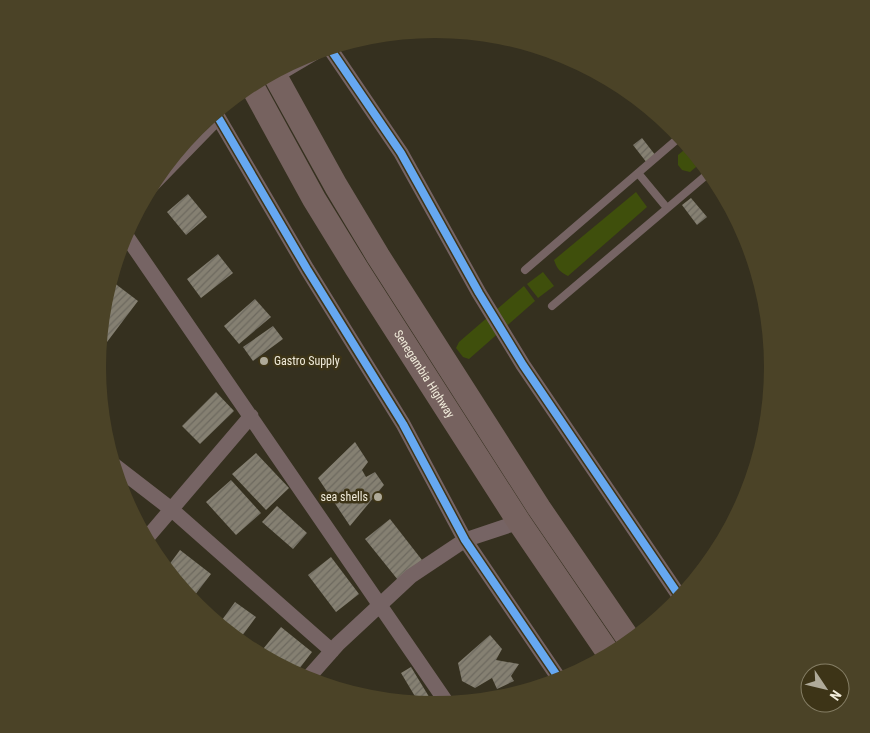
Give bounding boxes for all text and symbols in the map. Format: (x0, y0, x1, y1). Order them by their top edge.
street label: Senegambia Highway (391, 327, 458, 421)
place label: Gastro Supply (274, 354, 340, 368)
marker: Gastro Supply (258, 355, 270, 367)
place label: sea shells (321, 490, 368, 504)
marker: sea shells (372, 491, 384, 503)
north arrow (800, 663, 850, 713)
text: N (827, 687, 845, 704)

